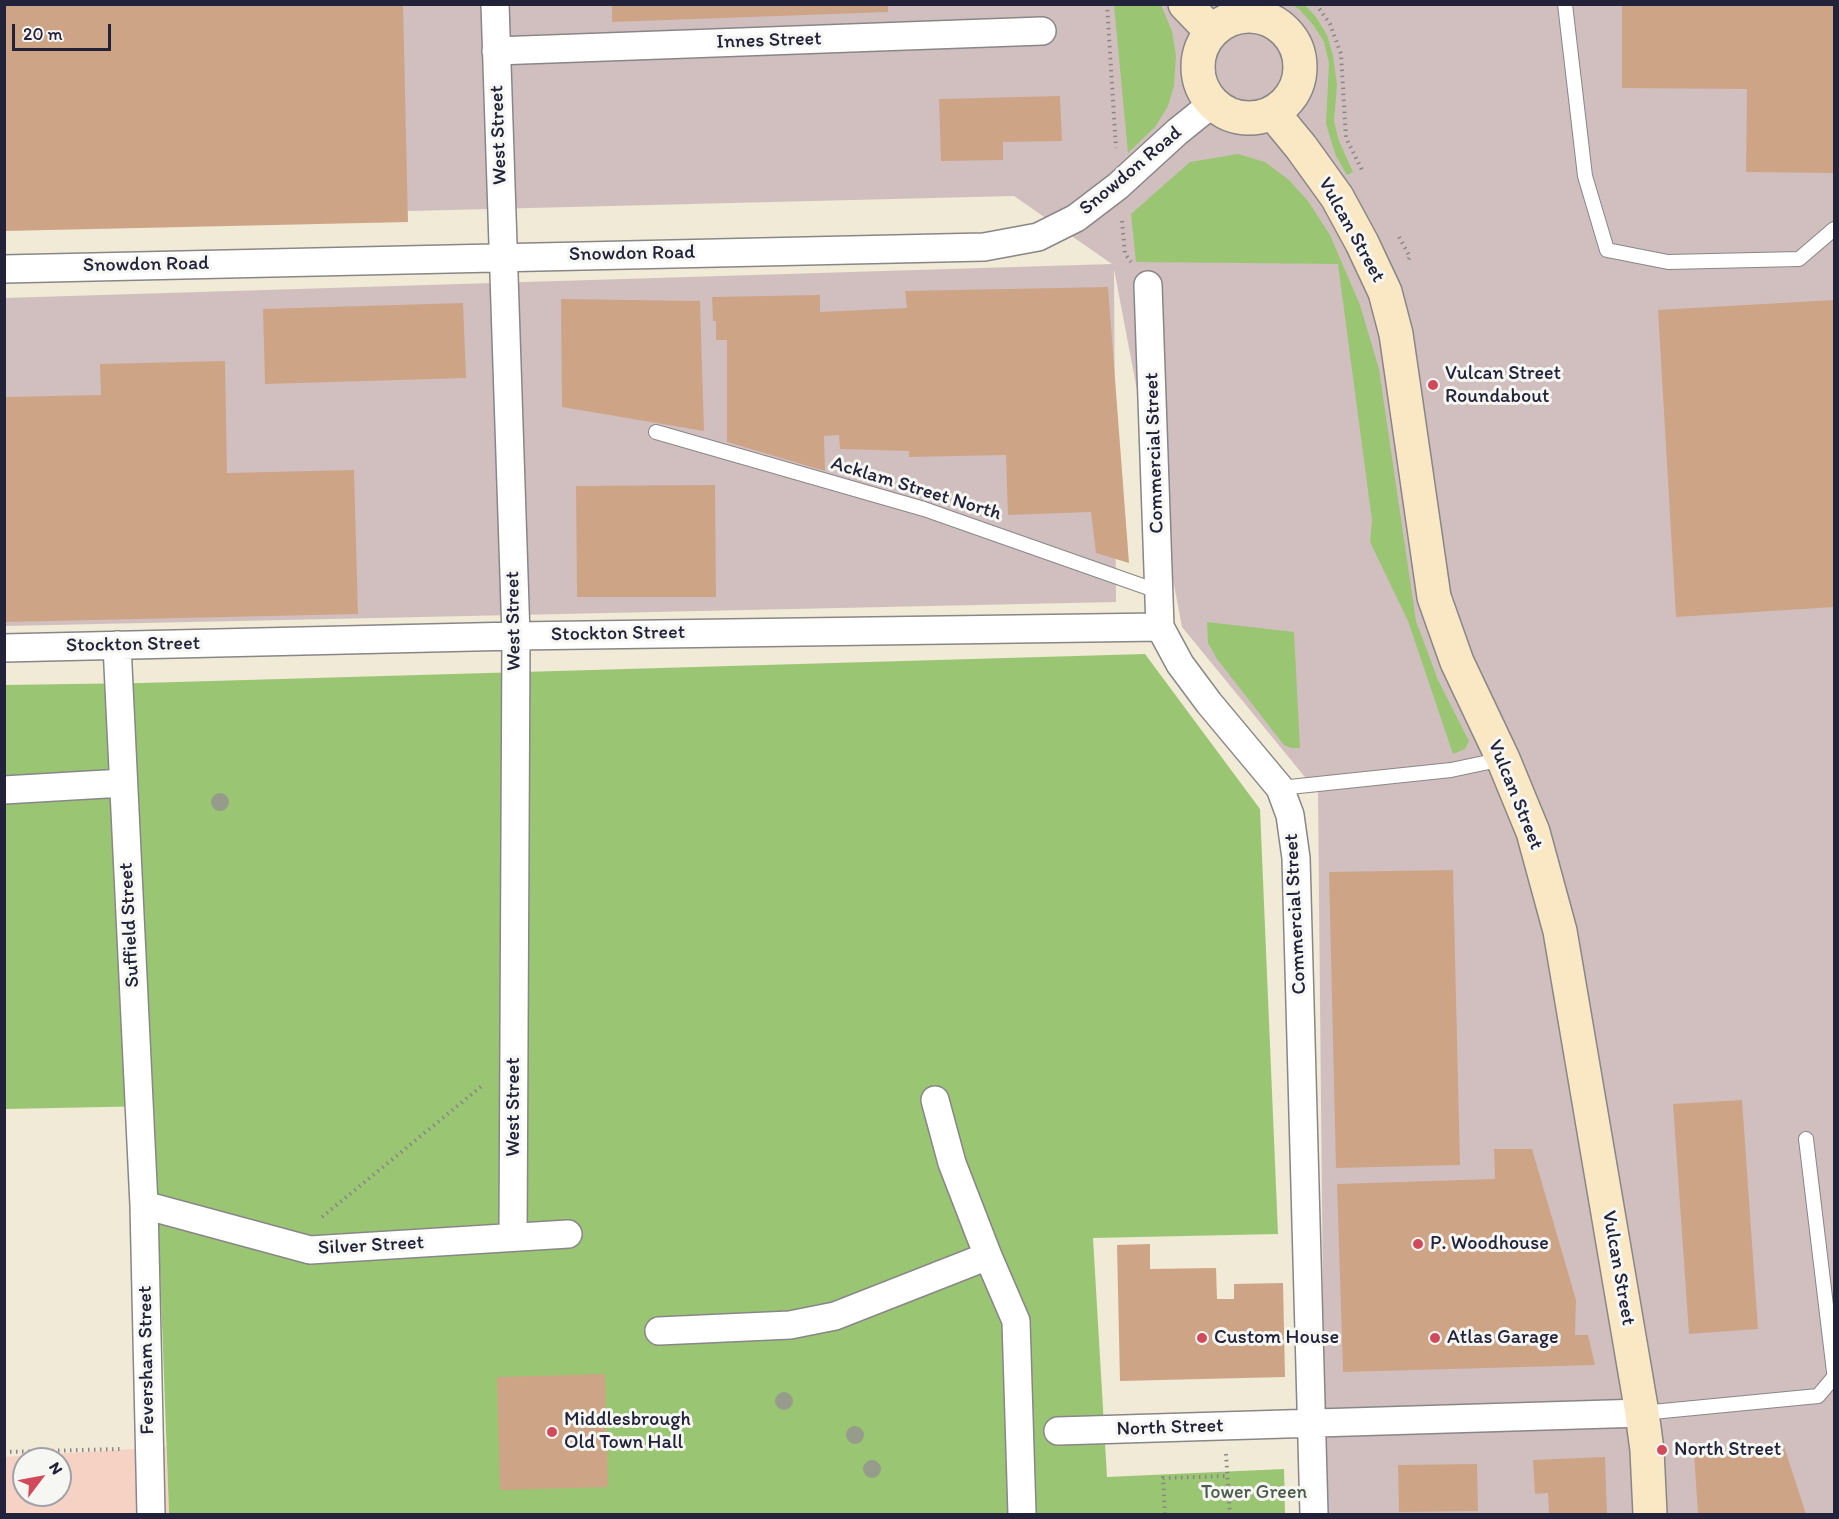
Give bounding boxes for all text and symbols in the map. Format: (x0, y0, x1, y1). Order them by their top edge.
scale bar (15, 12, 114, 50)
text: 20 m (23, 23, 63, 45)
street label: Innes Street (716, 27, 822, 55)
street label: West Street (485, 85, 513, 185)
street label: Snowdon Road (1075, 121, 1187, 221)
street label: Vulcan Street (1312, 173, 1390, 287)
street label: Snowdon Road (569, 241, 695, 267)
street label: Snowdon Road (83, 252, 209, 278)
place label: Vulcan Street Roundabout (1445, 362, 1561, 409)
street label: Commercial Street (1140, 372, 1170, 534)
marker: Vulcan Street Roundabout (1426, 378, 1440, 392)
street label: Acklam Street North (828, 452, 1004, 526)
street label: West Street (501, 571, 527, 671)
street label: Stockton Street (551, 621, 685, 647)
street label: Stockton Street (66, 632, 200, 658)
street label: Vulcan Street (1482, 737, 1548, 853)
street label: Commercial Street (1280, 833, 1312, 995)
street label: Suffield Street (115, 862, 145, 988)
street label: West Street (502, 1057, 526, 1157)
street label: Vulcan Street (1596, 1209, 1640, 1327)
street label: Silver Street (317, 1231, 425, 1261)
place label: P. Woodhouse (1430, 1232, 1549, 1256)
marker: P. Woodhouse (1411, 1237, 1425, 1251)
street label: Feversham Street (134, 1285, 160, 1435)
place label: Custom House (1214, 1326, 1339, 1350)
place label: Atlas Garage (1447, 1326, 1559, 1350)
marker: Custom House (1195, 1331, 1209, 1345)
marker: Atlas Garage (1428, 1331, 1442, 1345)
place label: Middlesbrough Old Town Hall (564, 1408, 691, 1455)
street label: North Street (1116, 1414, 1224, 1442)
marker: Middlesbrough Old Town Hall (545, 1425, 559, 1439)
place label: North Street (1674, 1438, 1781, 1462)
marker: North Street (1655, 1443, 1669, 1457)
north arrow (12, 1447, 72, 1507)
text: N (45, 1459, 67, 1478)
park label: Tower Green (1201, 1481, 1307, 1505)

